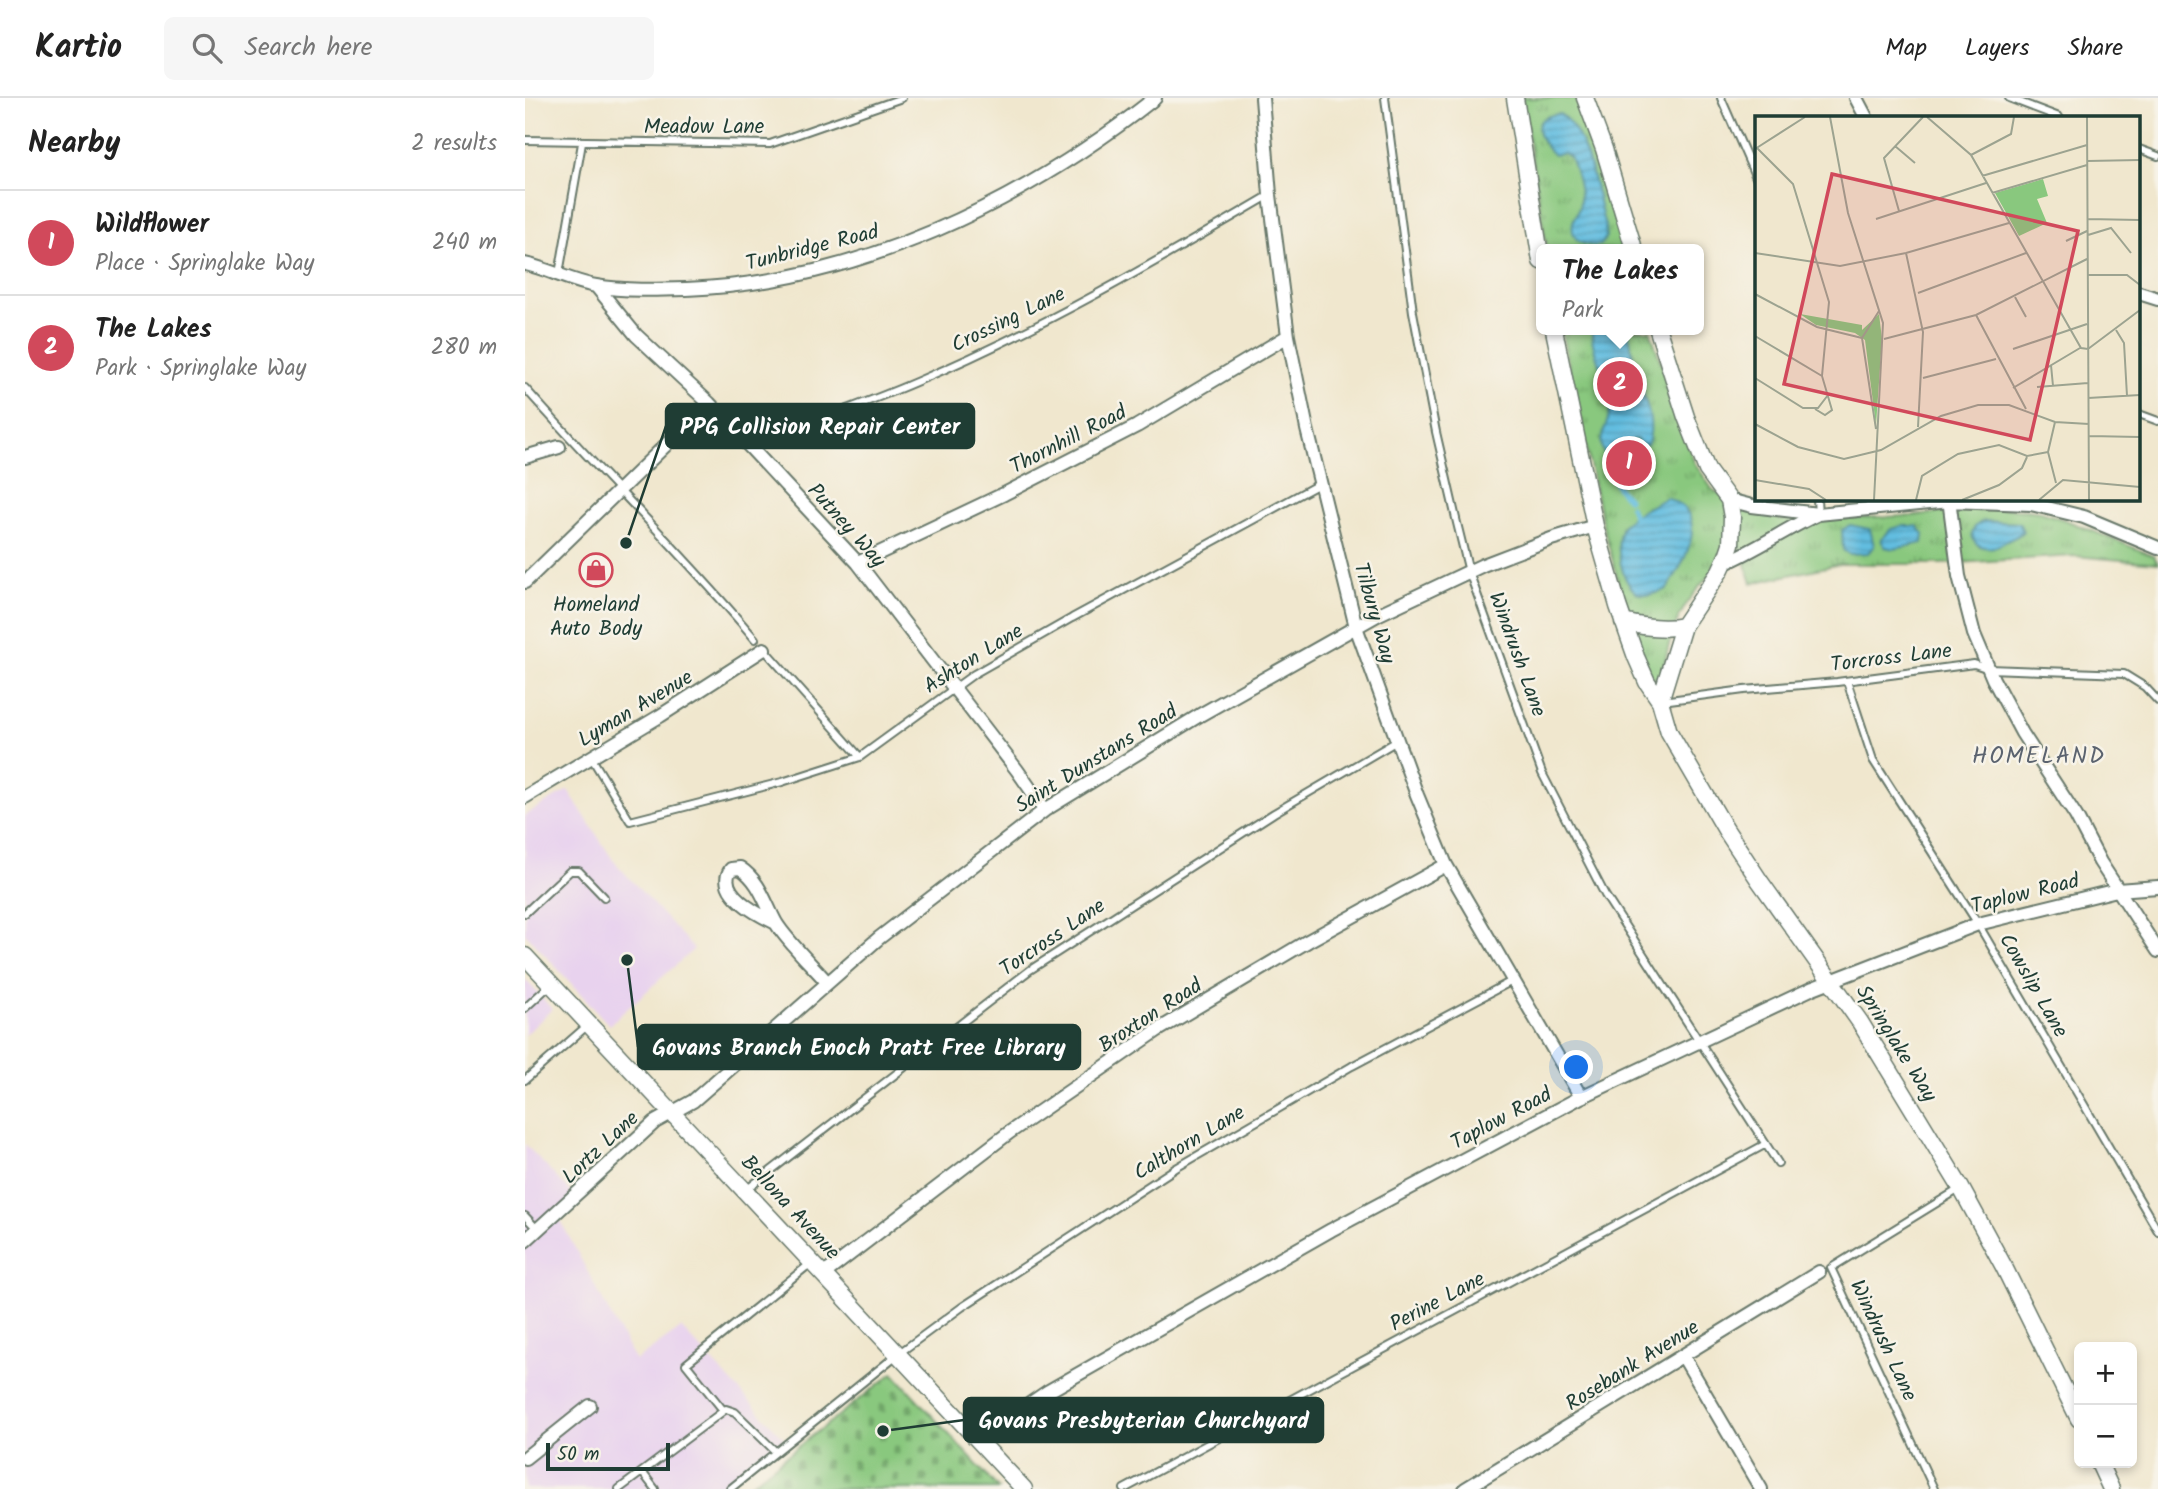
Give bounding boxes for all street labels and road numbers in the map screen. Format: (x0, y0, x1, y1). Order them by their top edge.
street label: Meadow Lane (644, 111, 765, 144)
street label: Tunbridge Road (742, 216, 883, 281)
street label: Crossing Lane (946, 278, 1072, 362)
street label: Thornhill Road (1005, 397, 1133, 484)
street label: Putney Way (799, 476, 893, 576)
street label: Tilbury Way (1343, 559, 1404, 668)
street label: Windrush Lane (1479, 587, 1555, 722)
street label: Ashton Lane (917, 615, 1031, 703)
street label: Torcross Lane (1829, 635, 1954, 682)
street label: Lyman Avenue (572, 662, 700, 757)
street label: Saint Dunstans Road (1009, 696, 1185, 823)
street label: Taplow Road (1968, 865, 2083, 924)
street label: Torcross Lane (993, 890, 1113, 986)
street label: Cowslip Lane (1989, 927, 2076, 1045)
street label: Broxton Road (1092, 970, 1210, 1062)
street label: Springlake Way (1846, 979, 1945, 1109)
street label: Taplow Road (1445, 1079, 1559, 1160)
street label: Calthorn Lane (1128, 1097, 1252, 1190)
street label: Lortz Lane (555, 1103, 648, 1193)
street label: Bellona Avenue (732, 1148, 848, 1269)
street label: Perine Lane (1384, 1263, 1492, 1341)
street label: Windrush Lane (1840, 1274, 1925, 1407)
street label: Rosebank Avenue (1559, 1312, 1707, 1421)

